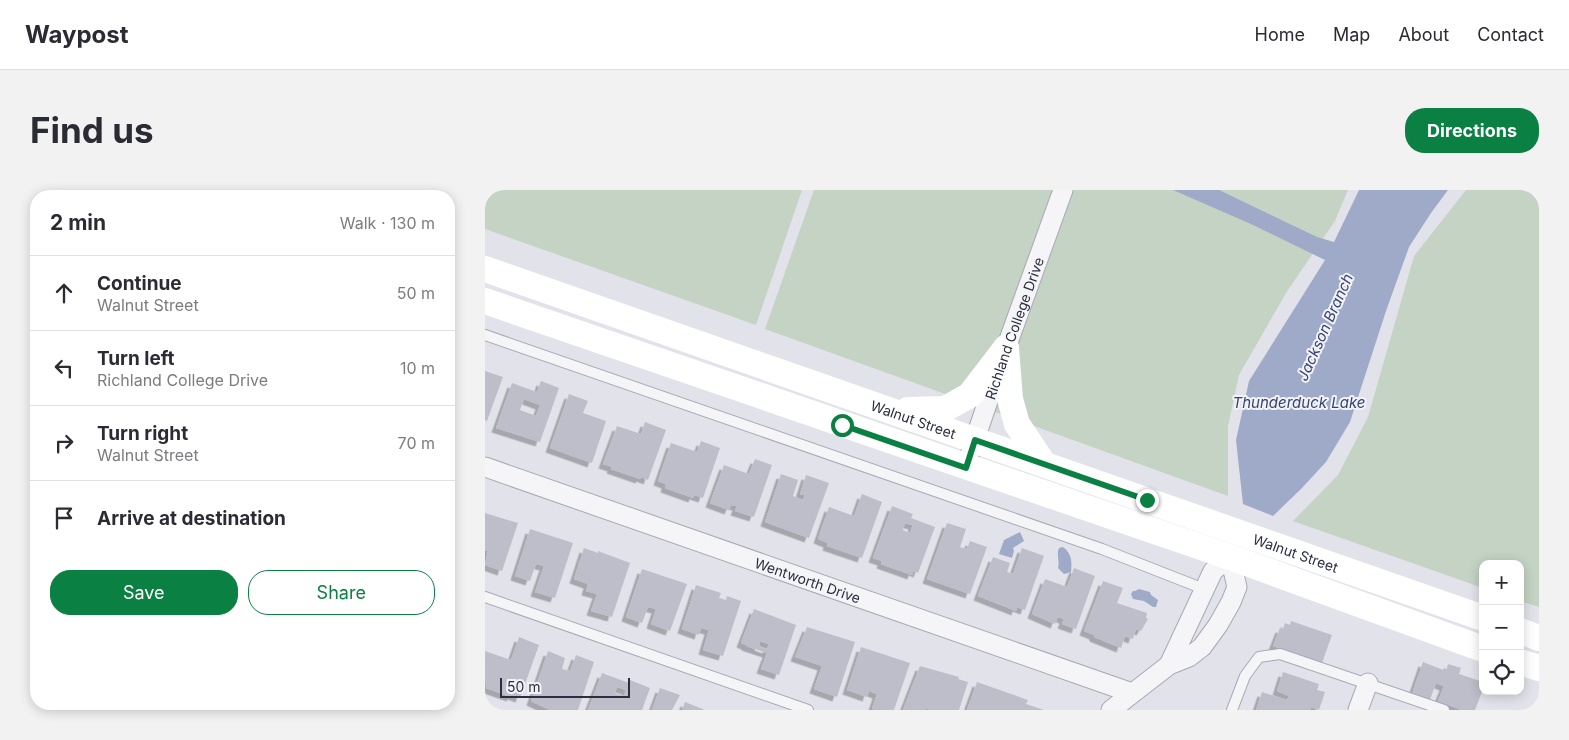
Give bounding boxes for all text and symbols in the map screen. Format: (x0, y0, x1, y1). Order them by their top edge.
text: Waypost (25, 20, 129, 49)
text: Home (1255, 24, 1305, 45)
text: Map (1333, 24, 1370, 45)
text: About (1398, 24, 1449, 45)
text: Contact (1477, 24, 1544, 45)
button: Directions (1405, 108, 1539, 153)
text: Find us (30, 109, 154, 151)
text: 2 min (50, 210, 106, 235)
text: Walk · 130 m (340, 213, 435, 233)
street label: Richland College Drive (981, 255, 1047, 402)
water label: Jackson Branch (1293, 270, 1357, 384)
text: Continue (97, 272, 182, 295)
icon: ahead (50, 279, 78, 307)
text: 50 m (397, 283, 435, 303)
text: Walnut Street (97, 295, 199, 315)
text: Turn left (97, 347, 175, 370)
icon: left (50, 354, 78, 382)
text: 10 m (400, 358, 435, 378)
text: Richland College Drive (97, 370, 268, 390)
water label: Thunderduck Lake (1233, 393, 1365, 412)
street label: Walnut Street (869, 396, 959, 442)
route start (831, 414, 854, 437)
text: Turn right (97, 422, 188, 445)
icon: right (50, 429, 78, 457)
text: 70 m (398, 433, 435, 453)
text: Walnut Street (97, 445, 199, 465)
route end (1136, 489, 1159, 512)
icon: arrive (50, 504, 78, 532)
text: Arrive at destination (97, 507, 286, 530)
street label: Walnut Street (1251, 530, 1341, 575)
street label: Wentworth Drive (753, 553, 863, 606)
map controls (1479, 560, 1524, 695)
button: + (1479, 560, 1524, 605)
button: Save (50, 570, 238, 615)
button: Share (248, 570, 435, 615)
button: − (1479, 605, 1524, 650)
button: locate (1479, 650, 1524, 695)
scale bar (500, 675, 630, 698)
text: 50 m (507, 678, 541, 695)

